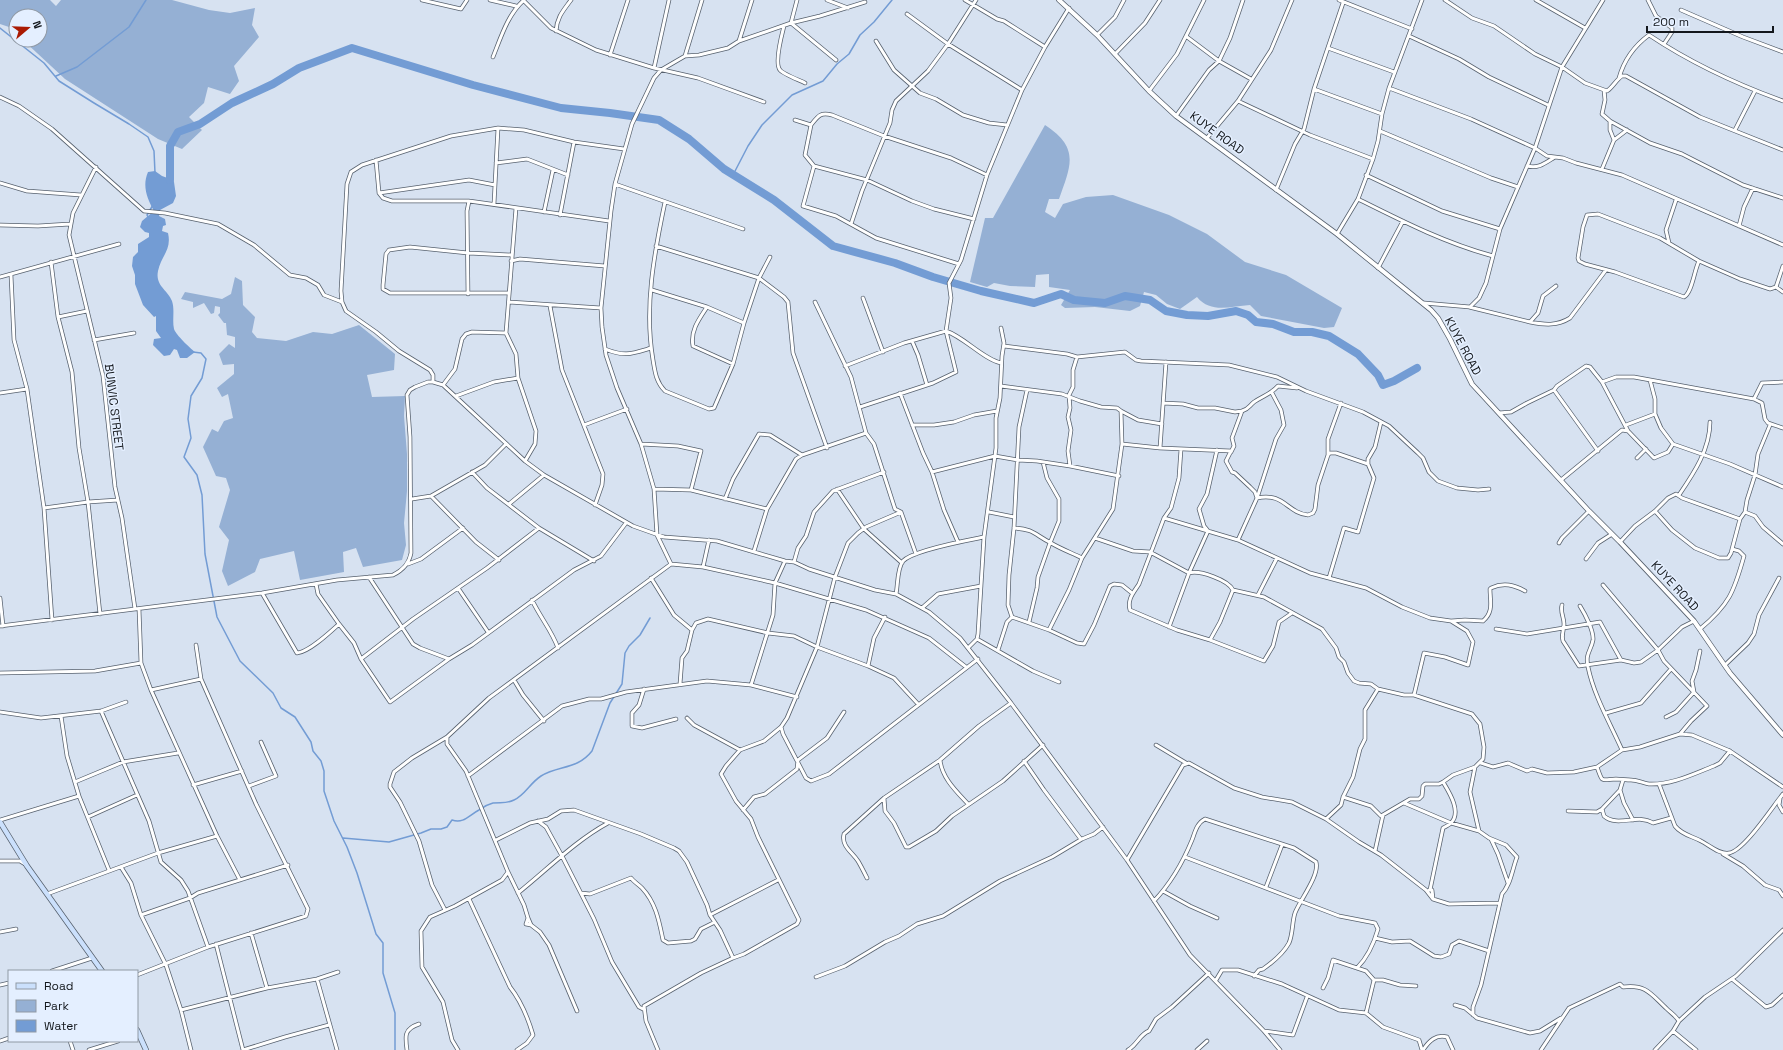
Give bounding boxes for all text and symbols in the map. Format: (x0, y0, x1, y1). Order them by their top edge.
north arrow (8, 8, 48, 48)
scale bar (1647, 8, 1773, 34)
text: 200 m (1653, 14, 1689, 30)
text: N (30, 19, 45, 31)
street label: KUYE ROAD (1187, 108, 1247, 158)
street label: KUYE ROAD (1441, 314, 1485, 378)
street label: BUNVIC STREET (101, 363, 127, 451)
street label: KUYE ROAD (1648, 557, 1703, 615)
legend (8, 970, 138, 1042)
text: Road (44, 978, 73, 994)
text: Park (44, 998, 69, 1014)
text: Water (44, 1018, 78, 1034)

